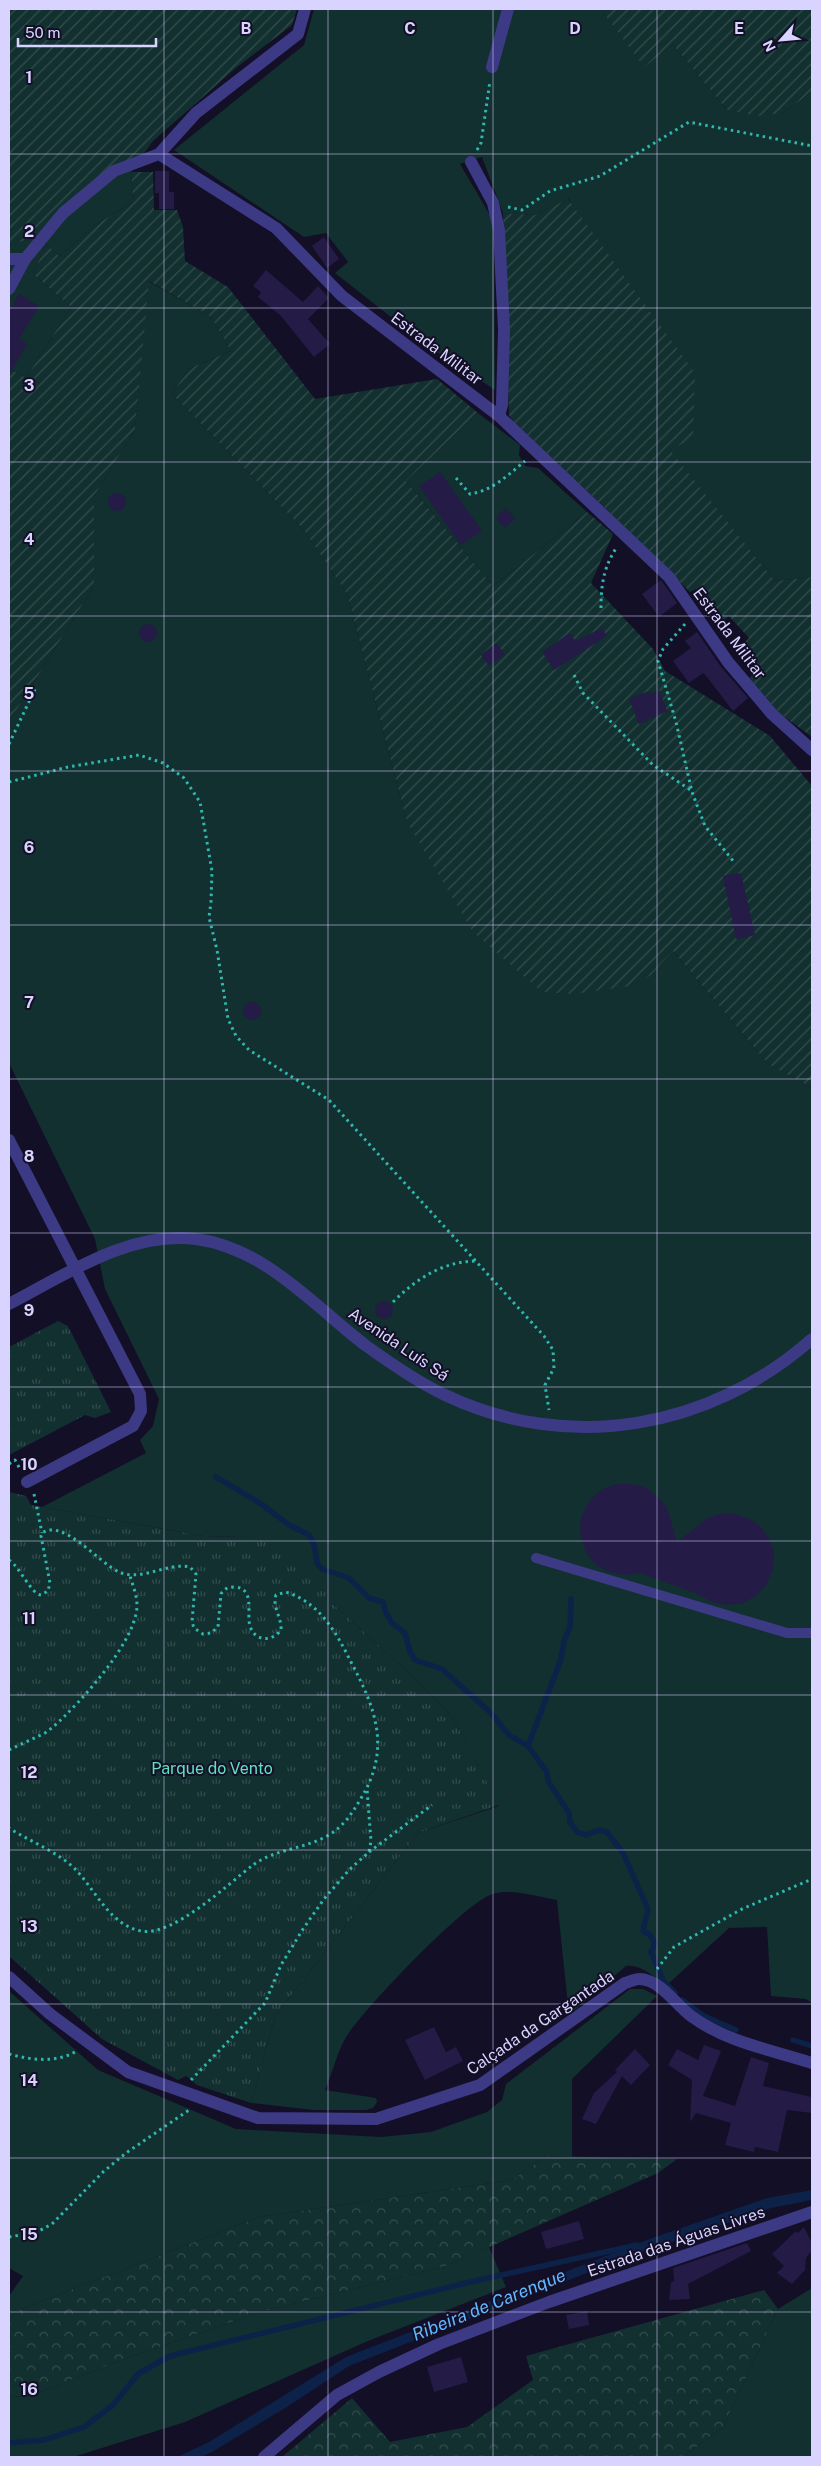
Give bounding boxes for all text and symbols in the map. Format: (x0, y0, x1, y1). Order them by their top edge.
scale bar (18, 15, 155, 47)
north arrow (756, 15, 806, 65)
text: B (241, 19, 252, 38)
text: C (404, 19, 416, 38)
text: D (569, 19, 581, 38)
text: E (734, 19, 744, 38)
text: 50 m (25, 24, 60, 41)
text: N (760, 37, 779, 54)
text: 1 (26, 68, 32, 87)
text: 2 (24, 222, 34, 241)
street label: Estrada Militar (387, 308, 486, 389)
text: 3 (24, 376, 34, 395)
text: 4 (24, 530, 35, 549)
street label: Estrada Militar (689, 584, 770, 683)
text: 5 (24, 684, 35, 703)
text: 6 (24, 838, 34, 857)
text: 7 (24, 993, 34, 1012)
text: 8 (24, 1147, 35, 1166)
text: 9 (24, 1301, 34, 1320)
street label: Avenida Luís Sá (345, 1304, 452, 1385)
text: 10 (20, 1455, 38, 1474)
text: 11 (22, 1609, 36, 1628)
park label: Parque do Vento (151, 1759, 273, 1778)
text: 12 (20, 1763, 38, 1782)
text: 13 (20, 1917, 38, 1936)
street label: Calçada da Gargantada (463, 1966, 617, 2079)
text: 14 (20, 2071, 38, 2090)
street label: Estrada das Águas Livres (585, 2201, 767, 2281)
text: 15 (20, 2225, 38, 2244)
water label: Ribeira de Carenque (409, 2264, 569, 2345)
text: 16 (20, 2380, 38, 2399)

